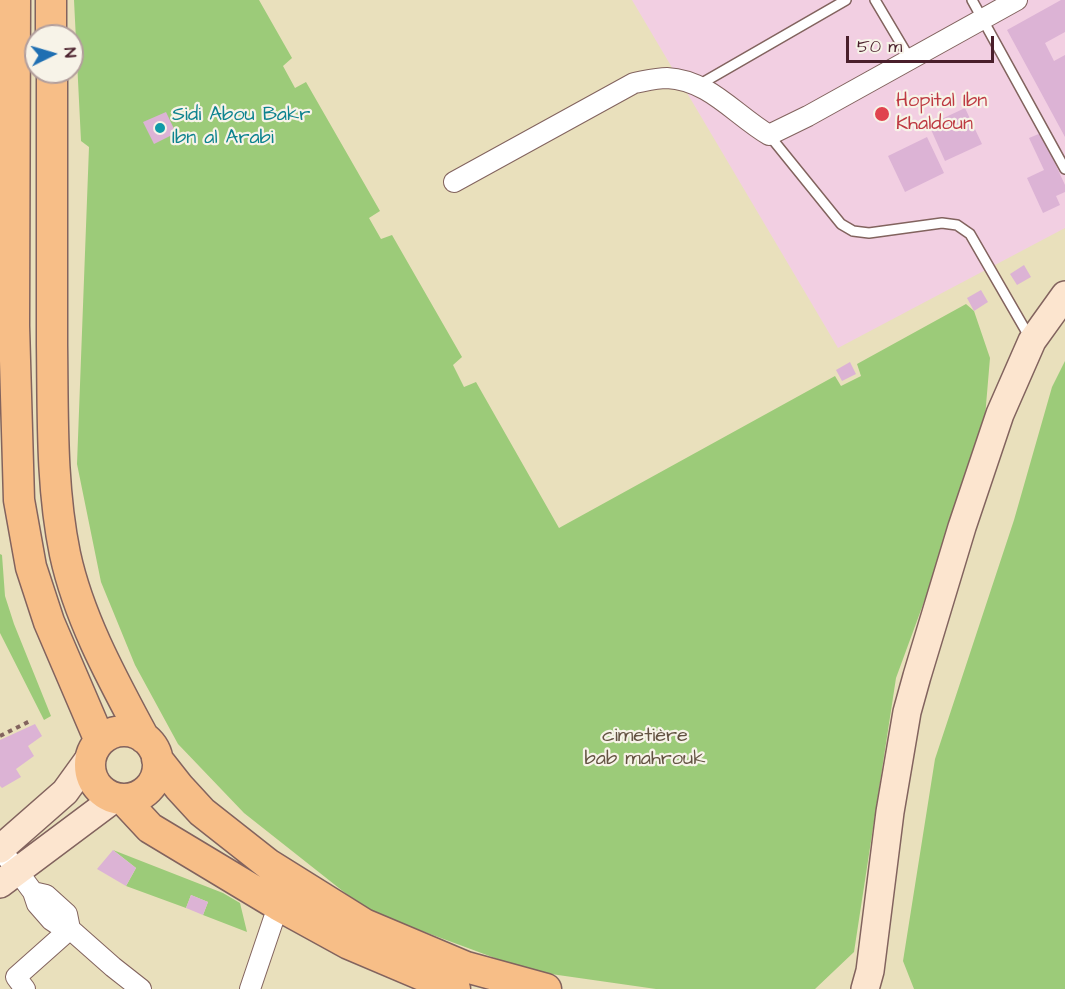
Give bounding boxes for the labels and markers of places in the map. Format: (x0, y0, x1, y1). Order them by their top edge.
place label: Hopital Ibn Khaldoun (896, 90, 987, 137)
place label: Sidi Abou Bakr Ibn al Arabi (172, 104, 310, 151)
marker: Hopital Ibn Khaldoun (873, 105, 891, 123)
marker: Sidi Abou Bakr Ibn al Arabi (153, 121, 167, 135)

